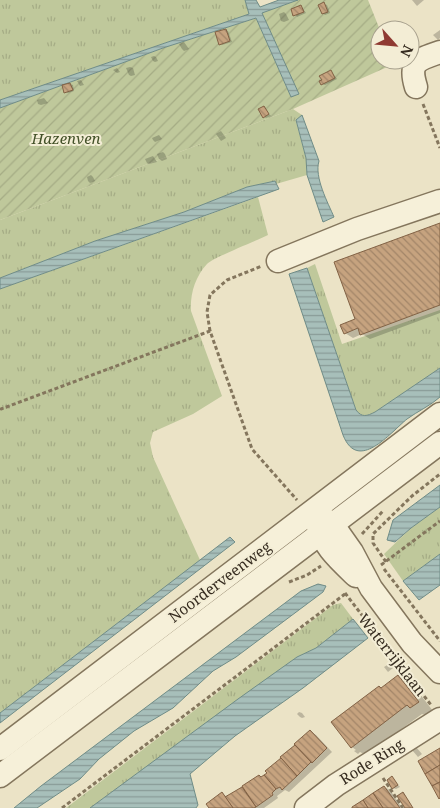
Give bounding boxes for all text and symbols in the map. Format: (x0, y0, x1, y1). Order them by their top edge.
north arrow (370, 20, 420, 70)
text: N (396, 42, 418, 60)
park label: Hazenven (30, 128, 101, 148)
street label: Noorderveenweg (164, 536, 275, 626)
street label: Waterrijklaan (354, 609, 432, 700)
street label: Rode Ring (336, 734, 407, 789)

